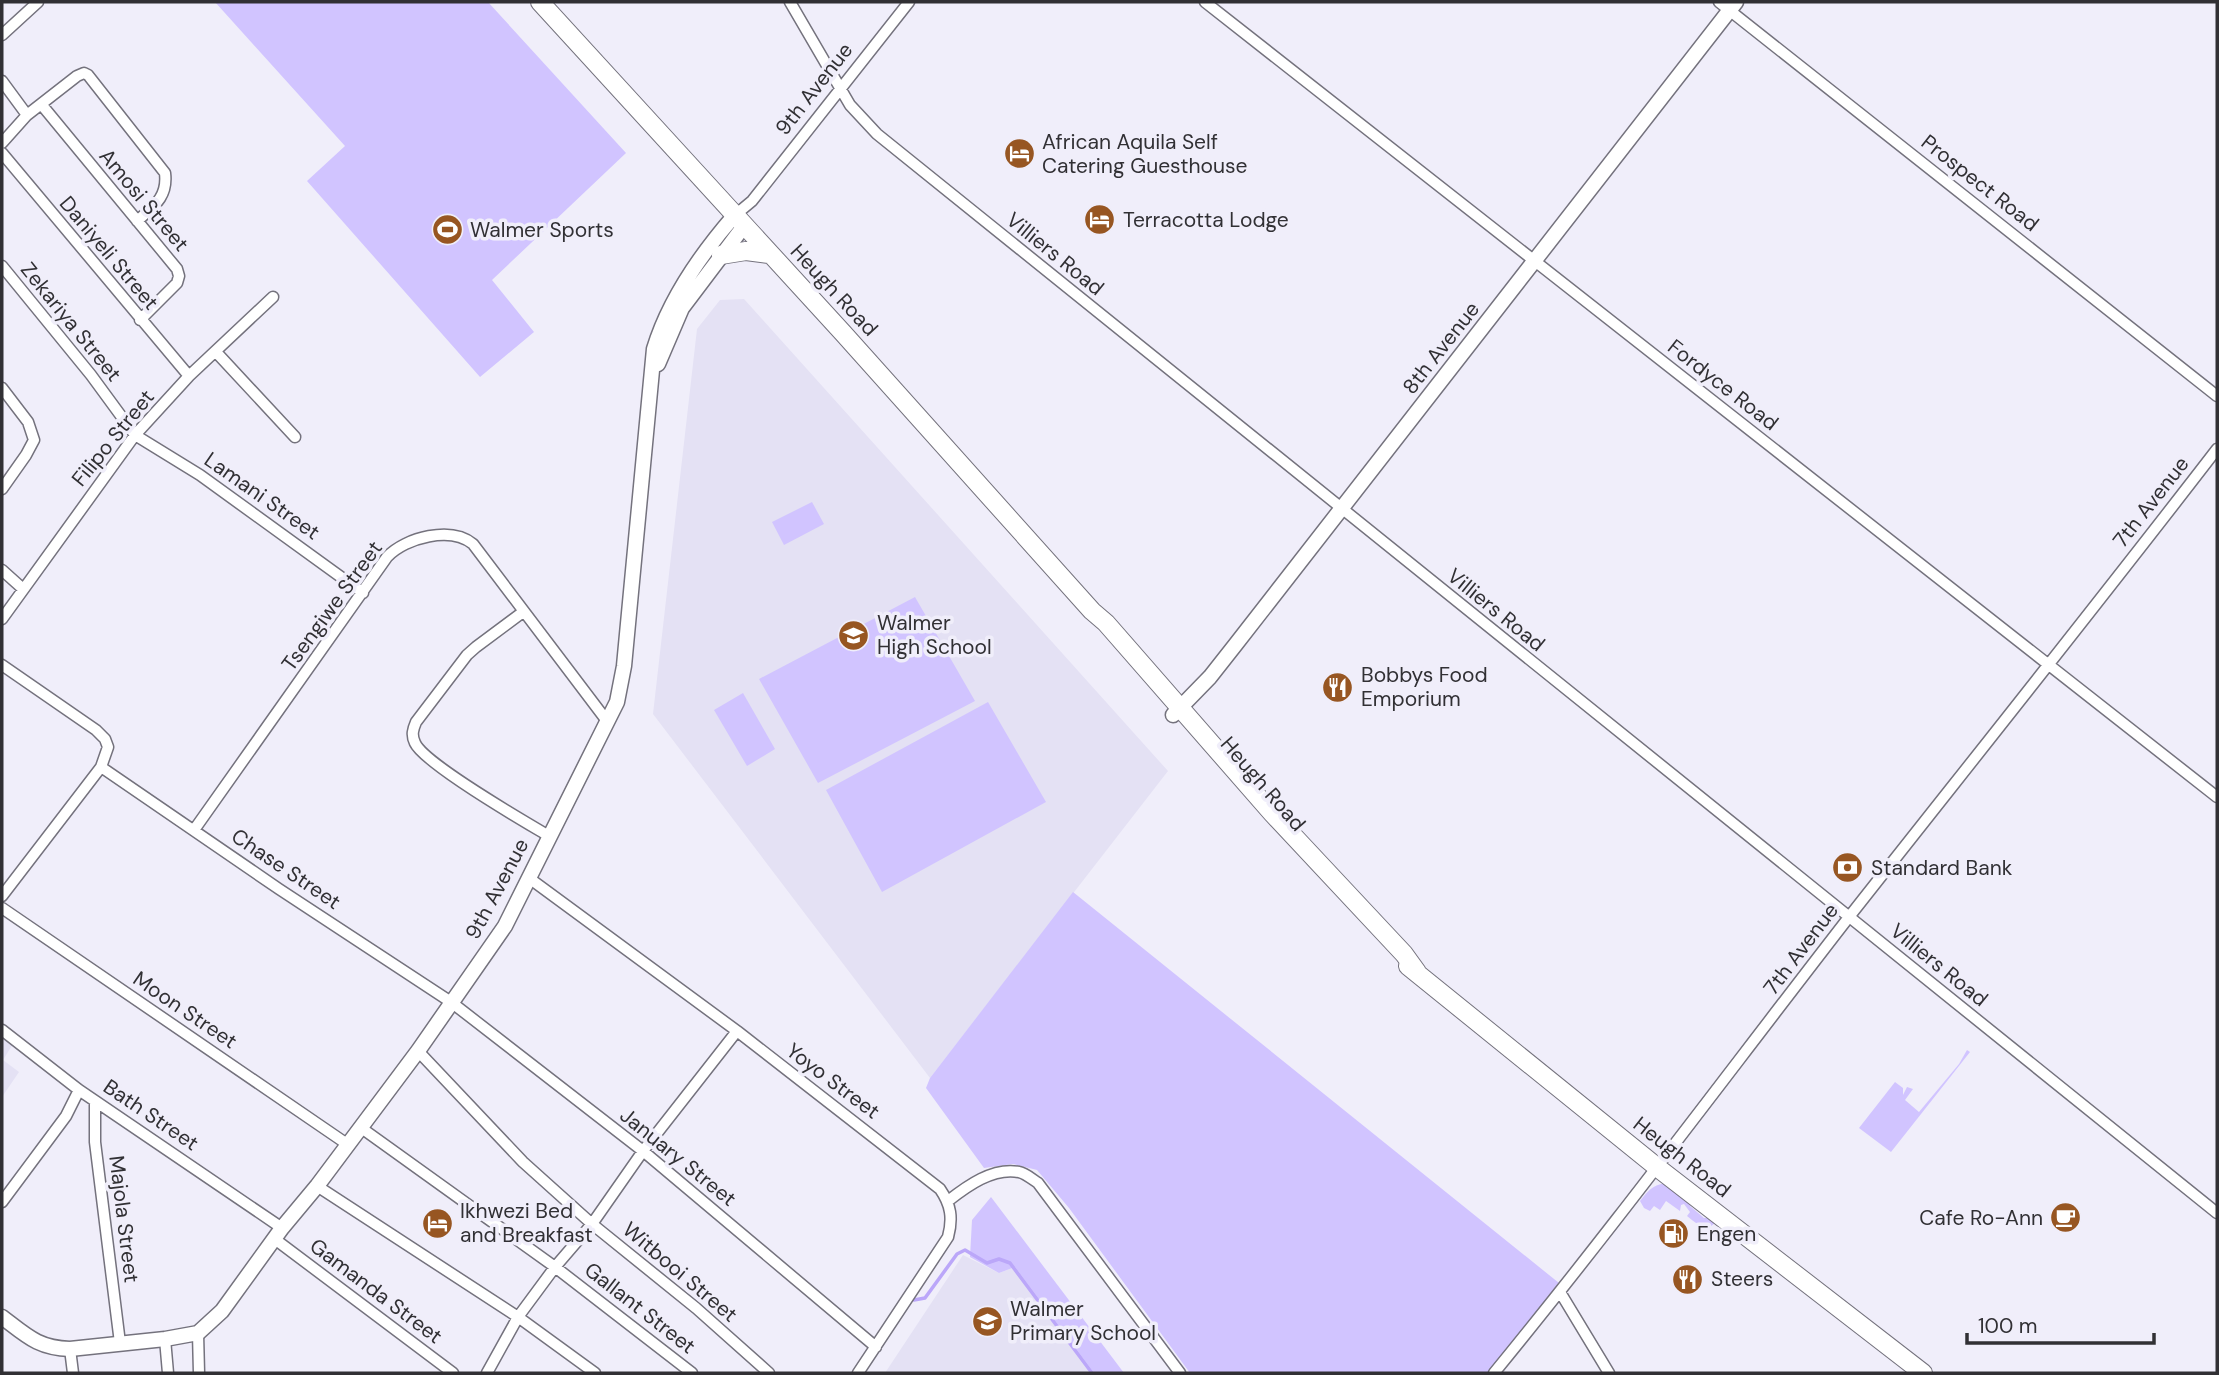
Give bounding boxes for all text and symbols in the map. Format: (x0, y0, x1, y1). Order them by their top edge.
street label: 9th Avenue (769, 37, 859, 141)
place label: African Aquila Self Catering Guesthouse (1042, 128, 1248, 180)
street label: Prospect Road (1915, 128, 2045, 238)
hotel icon: African Aquila Self Catering Guesthouse (1002, 137, 1036, 171)
street label: Amosi Street (93, 143, 195, 257)
street label: Daniyeli Street (53, 190, 165, 316)
hotel icon: Terracotta Lodge (1083, 203, 1117, 237)
street label: Villiers Road (1000, 206, 1110, 302)
place label: Terracotta Lodge (1123, 206, 1289, 234)
sports icon: Walmer Sports (430, 213, 464, 247)
place label: Walmer Sports (470, 216, 614, 244)
street label: Heugh Road (784, 238, 884, 342)
street label: Zekariya Street (14, 257, 128, 387)
street label: 8th Avenue (1396, 296, 1486, 400)
street label: Fordyce Road (1662, 333, 1784, 437)
street label: Filipo Street (65, 384, 161, 492)
street label: Lamani Street (199, 446, 325, 546)
street label: 7th Avenue (2107, 451, 2195, 553)
street label: Tsengiwe Street (275, 535, 389, 677)
street label: Villiers Road (1441, 562, 1551, 658)
place label: Walmer High School (877, 609, 992, 661)
school or university icon: Walmer High School (837, 618, 871, 652)
place label: Bobbys Food Emporium (1361, 661, 1488, 713)
restaurant icon: Bobbys Food Emporium (1321, 670, 1355, 704)
street label: Heugh Road (1214, 731, 1312, 837)
street label: Chase Street (226, 822, 346, 916)
street label: 9th Avenue (459, 834, 535, 944)
bank icon: Standard Bank (1831, 851, 1865, 885)
place label: Standard Bank (1871, 854, 2013, 882)
street label: 7th Avenue (1757, 897, 1845, 1001)
street label: Villiers Road (1884, 917, 1994, 1013)
street label: Moon Street (128, 965, 242, 1055)
street label: Yoyo Street (781, 1037, 885, 1125)
street label: Bath Street (98, 1073, 204, 1157)
street label: January Street (614, 1101, 742, 1213)
street label: Heugh Road (1627, 1110, 1737, 1204)
street label: Majola Street (102, 1154, 146, 1284)
place label: Ikhwezi Bed and Breakfast (460, 1197, 593, 1249)
cafe icon: Cafe Ro-Ann (2049, 1201, 2083, 1235)
place label: Cafe Ro-Ann (1919, 1204, 2043, 1232)
hotel icon: Ikhwezi Bed and Breakfast (420, 1206, 454, 1240)
street label: Witbooi Street (617, 1216, 743, 1328)
fuel station icon: Engen (1657, 1217, 1691, 1251)
place label: Engen (1697, 1220, 1756, 1248)
street label: Gamanda Street (304, 1232, 448, 1350)
street label: Gallant Street (579, 1256, 701, 1360)
restaurant icon: Steers (1671, 1262, 1705, 1296)
place label: Steers (1711, 1265, 1773, 1293)
place label: Walmer Primary School (1010, 1295, 1156, 1347)
scale bar (1967, 1302, 2154, 1346)
school or university icon: Walmer Primary School (970, 1304, 1004, 1338)
text: 100 m (1978, 1312, 2038, 1340)

